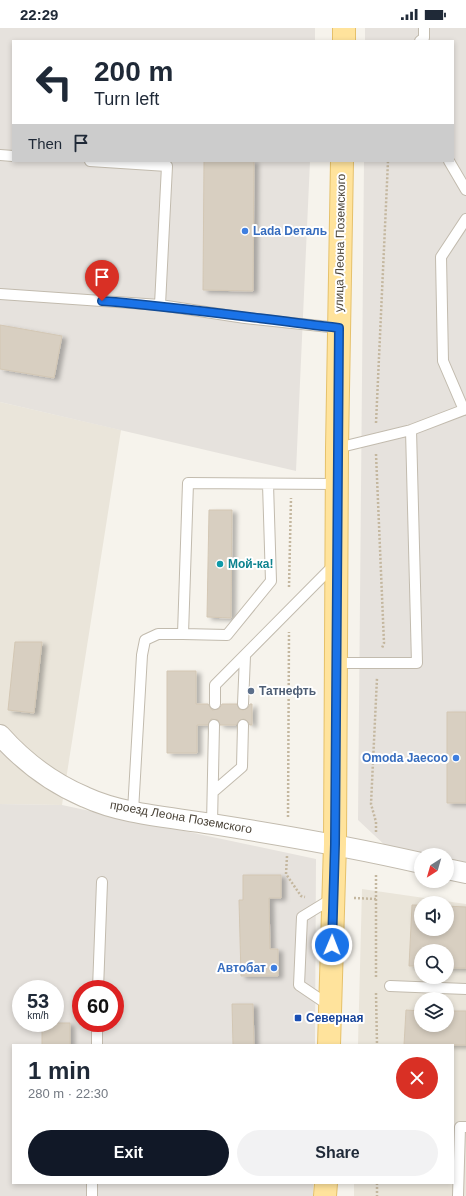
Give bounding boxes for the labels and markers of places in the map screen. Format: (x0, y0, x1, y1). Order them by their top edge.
place label: Lada Dеталь (253, 224, 327, 238)
marker: Lada Dеталь (240, 226, 250, 236)
pin (85, 260, 119, 301)
place label: Мой-ка! (228, 557, 273, 571)
marker: Мой-ка! (215, 559, 225, 569)
place label: Татнефть (259, 684, 316, 698)
marker: Татнефть (246, 686, 256, 696)
place label: Omoda Jaecoo (362, 751, 448, 765)
marker: Omoda Jaecoo (451, 753, 461, 763)
place label: Автобат (217, 961, 266, 975)
marker: Автобат (269, 963, 279, 973)
place label: Северная (306, 1011, 364, 1025)
marker: Северная (293, 1013, 303, 1023)

